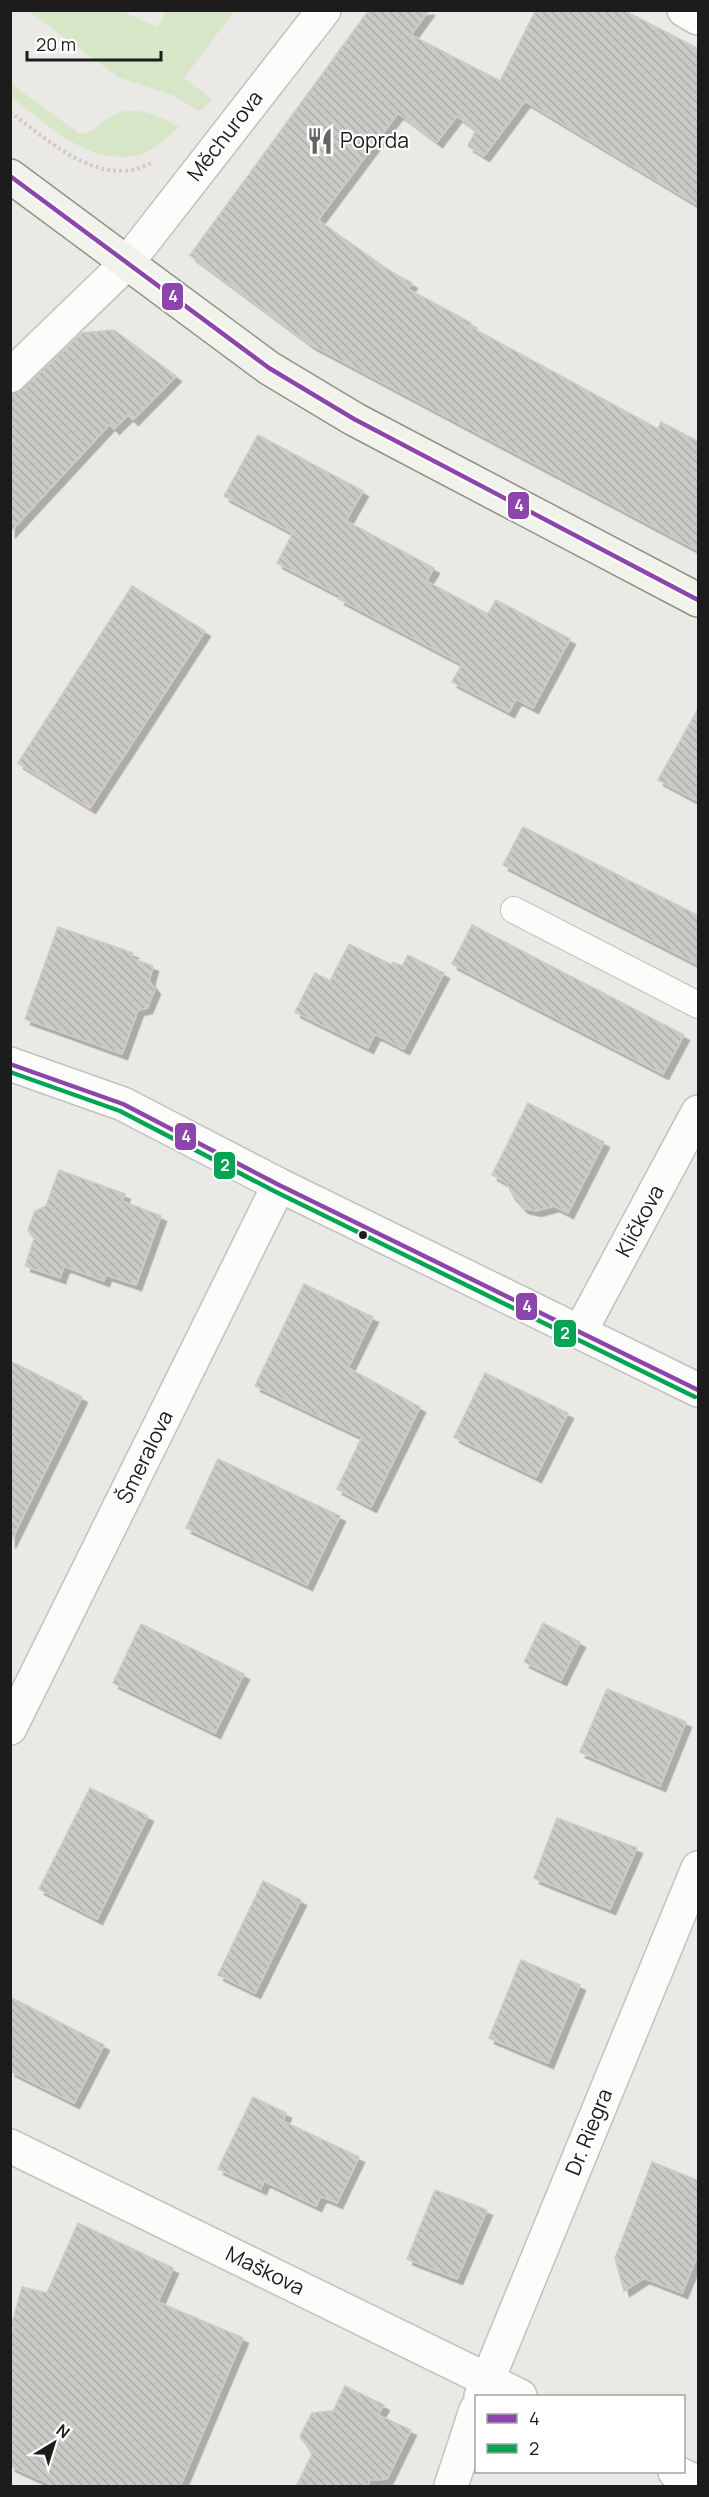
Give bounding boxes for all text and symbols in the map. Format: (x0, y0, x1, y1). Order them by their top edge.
scale bar (27, 24, 160, 62)
text: 20 m (36, 32, 76, 56)
street label: Měchurova (180, 84, 268, 186)
restaurant icon: Poprda (305, 126, 335, 156)
place label: Poprda (340, 126, 409, 154)
line badge: 4 (161, 282, 184, 311)
text: 4 (168, 285, 178, 307)
line badge: 4 (507, 491, 530, 520)
text: 4 (514, 494, 524, 516)
line badge: 4 (174, 1122, 197, 1151)
text: 4 (181, 1125, 191, 1147)
line badge: 2 (213, 1151, 236, 1180)
text: 2 (220, 1154, 230, 1176)
street label: Kličkova (608, 1180, 670, 1261)
unlabelled marker (357, 1229, 369, 1241)
line badge: 4 (515, 1292, 538, 1321)
text: 4 (522, 1295, 532, 1317)
line badge: 2 (553, 1319, 577, 1348)
text: 2 (560, 1322, 570, 1344)
street label: Šmeralova (110, 1405, 179, 1508)
street label: Dr. Riegra (558, 2084, 618, 2179)
street label: Maškova (221, 2239, 309, 2301)
legend (475, 2395, 685, 2473)
text: 4 (529, 2406, 540, 2430)
north arrow (24, 2413, 84, 2473)
text: N (52, 2419, 75, 2443)
text: 2 (529, 2436, 539, 2460)

